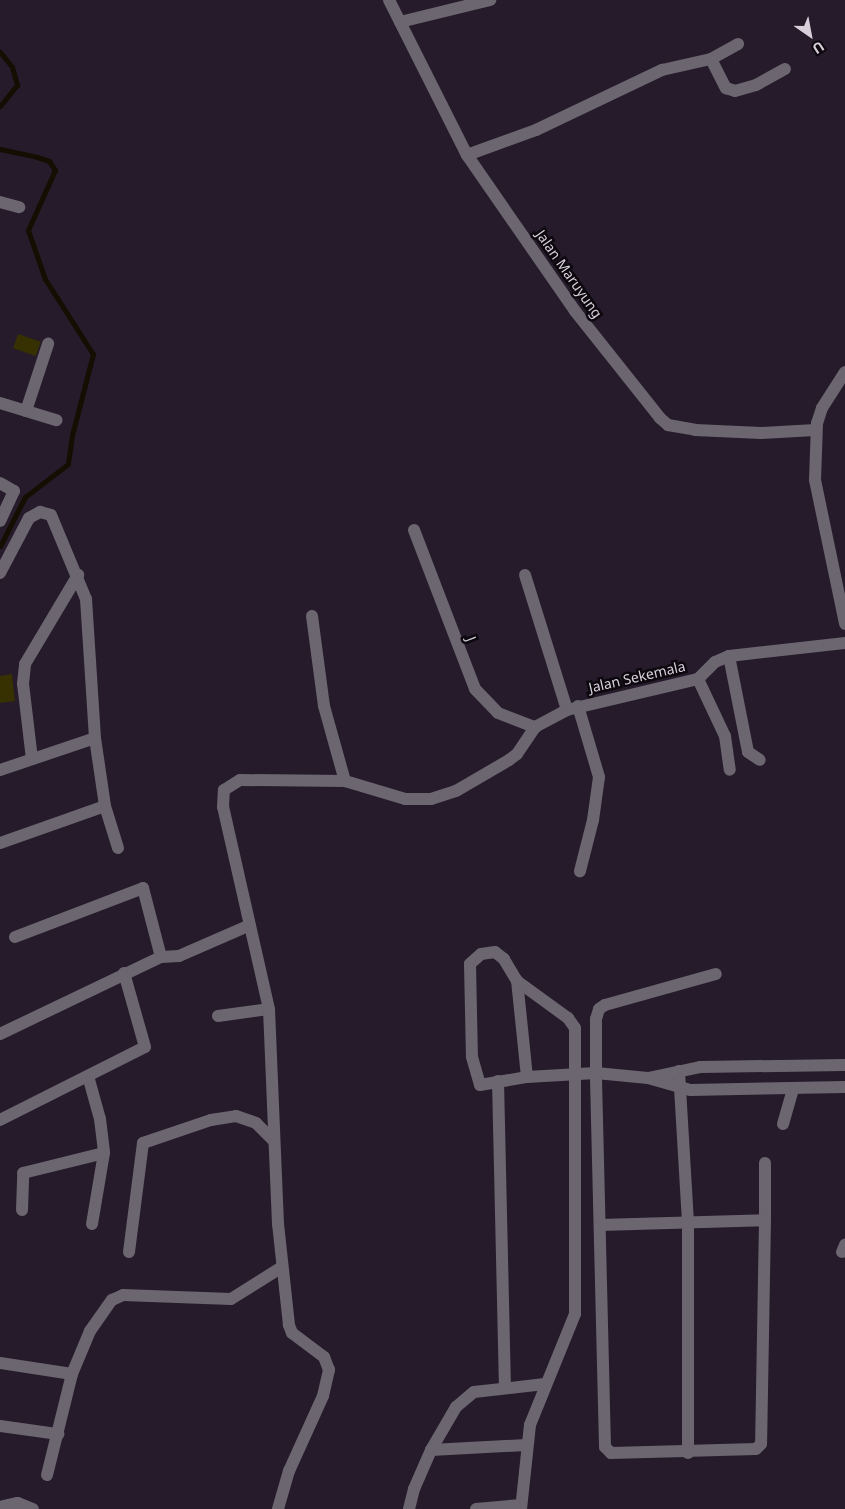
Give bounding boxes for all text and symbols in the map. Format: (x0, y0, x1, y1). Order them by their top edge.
north arrow (785, 10, 835, 60)
text: U (809, 37, 828, 59)
street label: Jalan Maruyung (532, 227, 606, 321)
street label: J (462, 634, 480, 644)
street label: Jalan Sekemala (587, 658, 687, 696)

